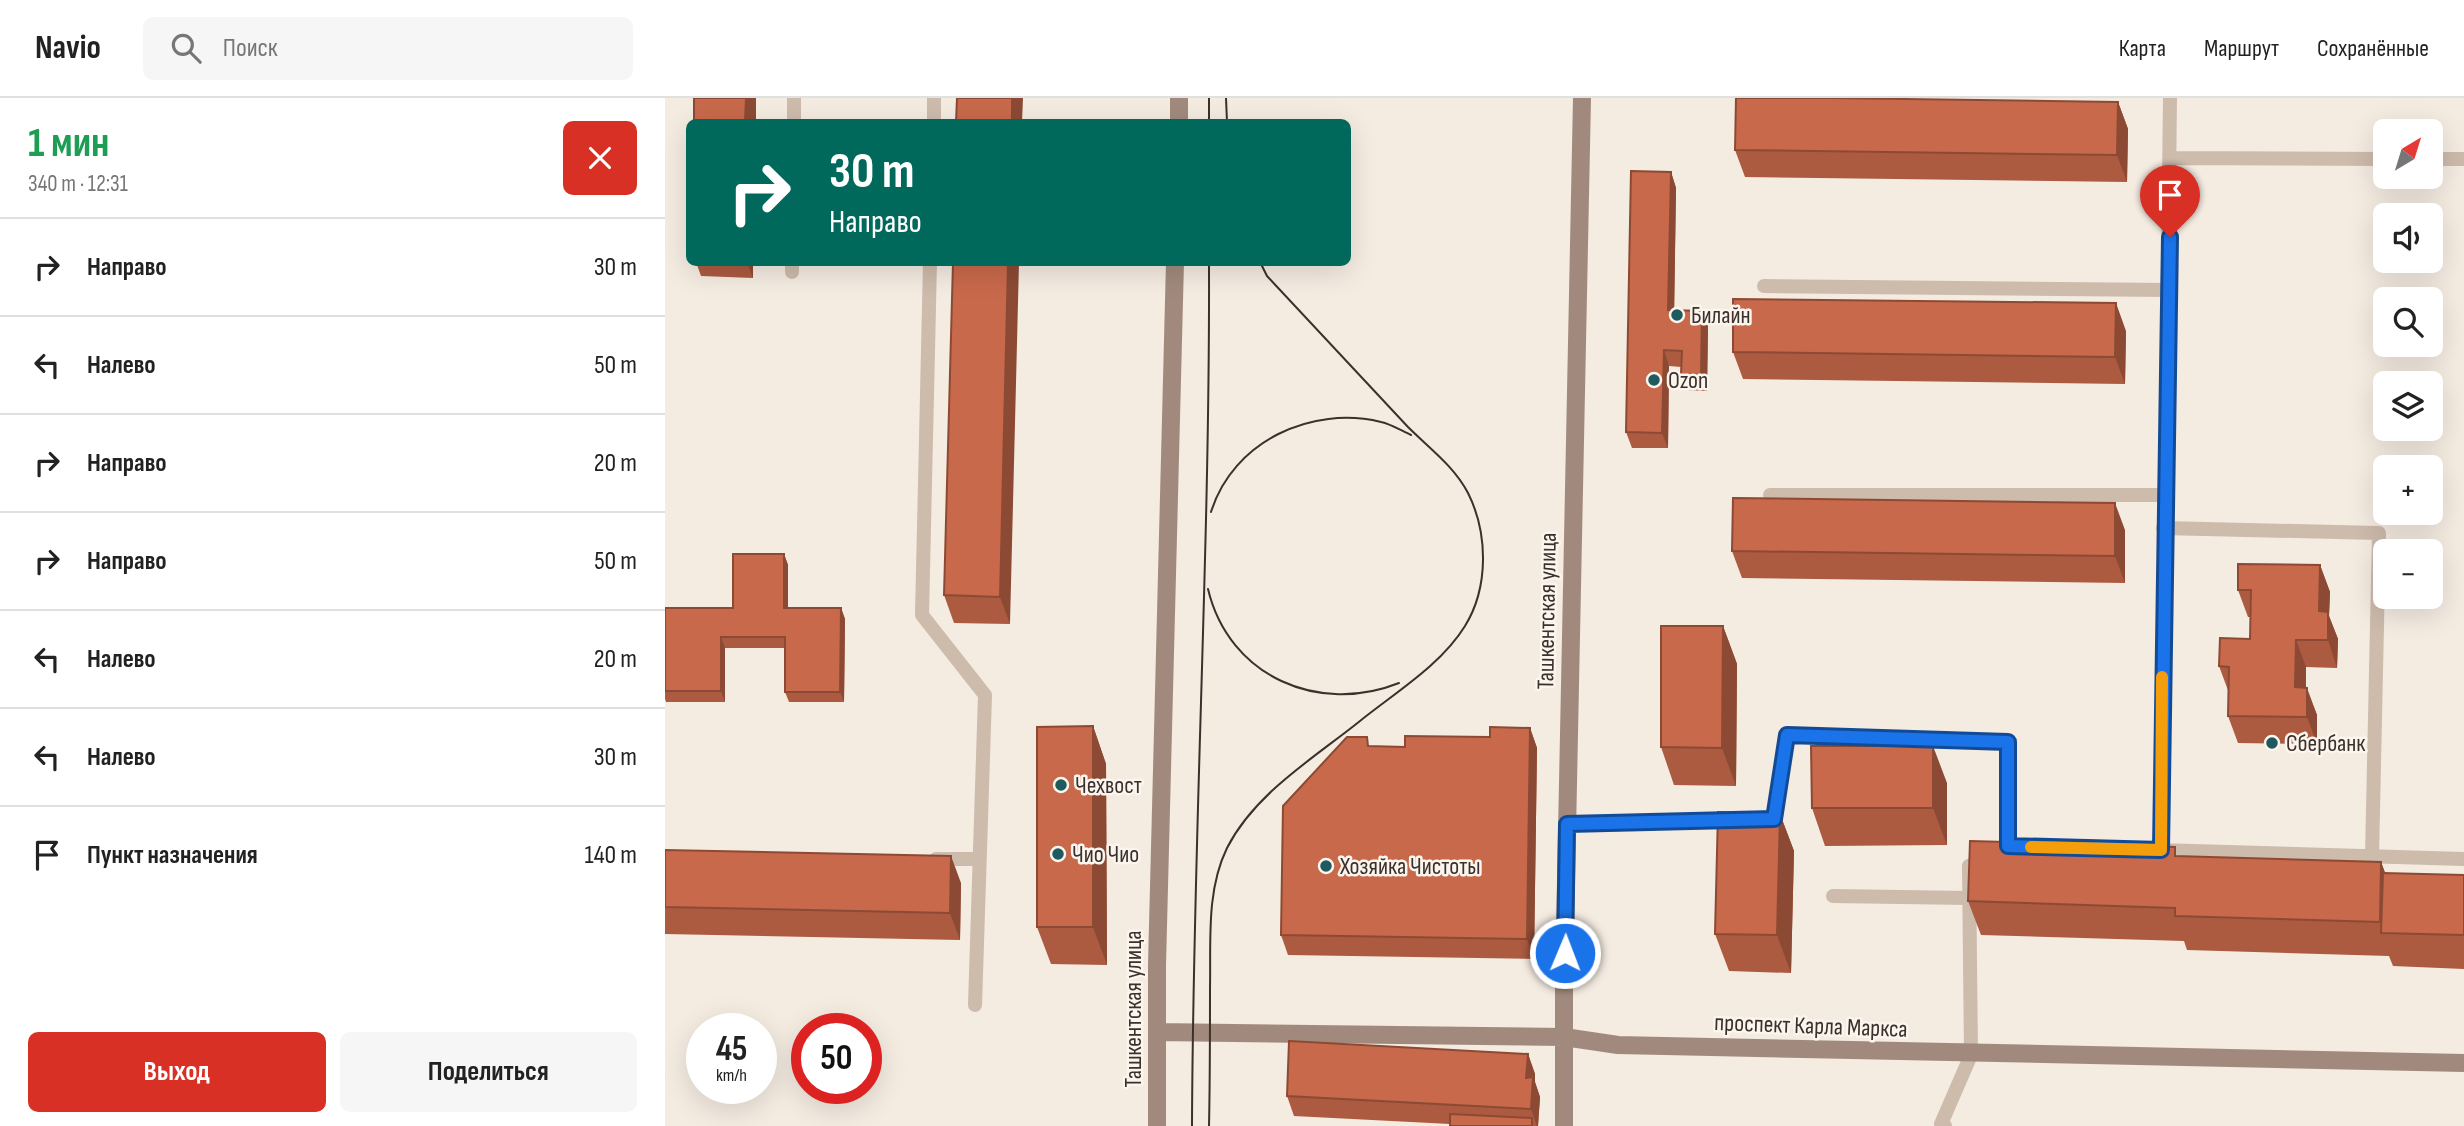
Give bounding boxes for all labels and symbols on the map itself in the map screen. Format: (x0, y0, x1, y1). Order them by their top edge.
north arrow (2373, 119, 2443, 189)
pin (2140, 165, 2200, 237)
place label: Билайн (1691, 301, 1751, 330)
marker: Билайн (1669, 307, 1685, 323)
place label: Ozon (1668, 366, 1708, 395)
marker: Ozon (1646, 372, 1662, 388)
street label: Ташкентская улица (1531, 532, 1563, 690)
place label: Сбербанк (2286, 729, 2366, 758)
marker: Сбербанк (2264, 735, 2280, 751)
place label: Чехвост (1075, 771, 1142, 800)
marker: Чехвост (1053, 777, 1069, 793)
place label: Чио Чио (1072, 840, 1139, 869)
marker: Чио Чио (1050, 846, 1066, 862)
place label: Хозяйка Чистоты (1339, 852, 1481, 881)
marker: Хозяйка Чистоты (1318, 858, 1334, 874)
position arrow (1528, 916, 1602, 990)
street label: Ташкентская улица (1119, 931, 1148, 1087)
street label: проспект Карла Маркса (1714, 1008, 1908, 1044)
speed limit sign: 50 (791, 1013, 882, 1104)

